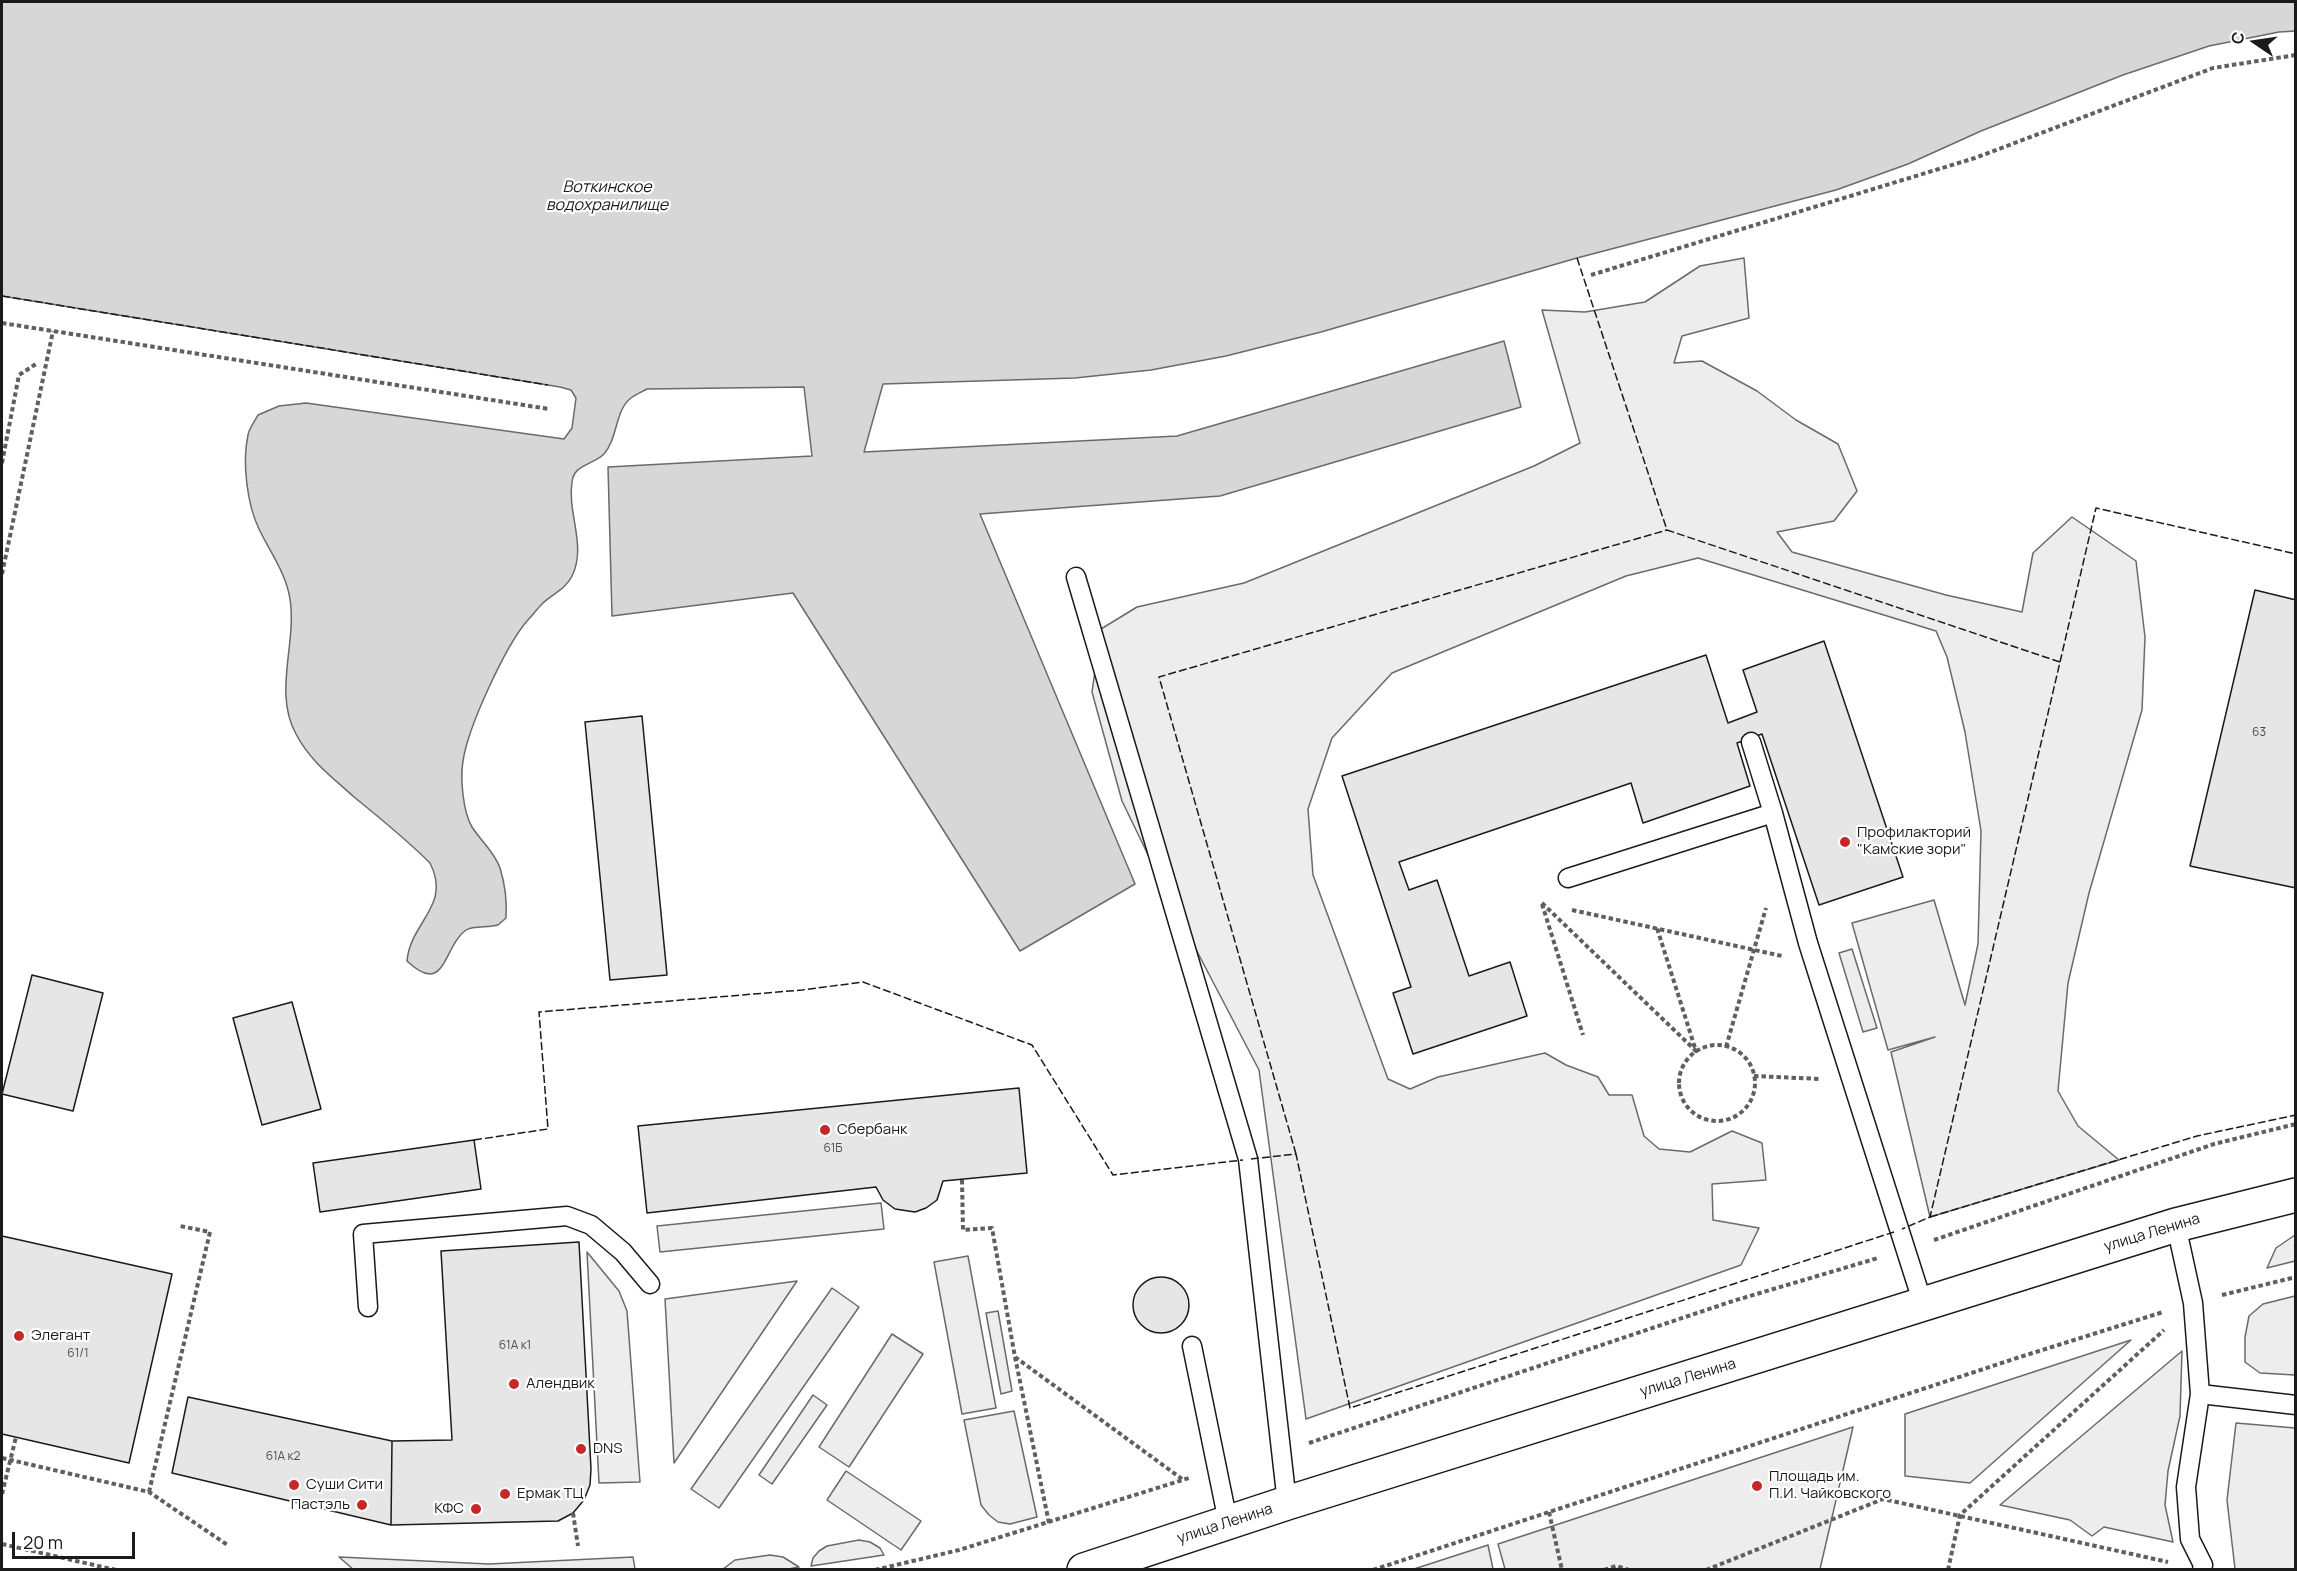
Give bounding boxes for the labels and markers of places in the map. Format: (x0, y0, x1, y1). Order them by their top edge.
place label: Профилакторий "Камские зори" (1857, 824, 1971, 859)
marker: Профилакторий "Камские зори" (1838, 835, 1852, 849)
place label: Сбербанк (837, 1121, 908, 1139)
marker: Сбербанк (818, 1123, 832, 1137)
place label: Элегант (31, 1327, 90, 1345)
marker: Элегант (12, 1329, 26, 1343)
place label: Алендвик (526, 1375, 595, 1393)
marker: Алендвик (507, 1377, 521, 1391)
place label: DNS (593, 1440, 623, 1458)
marker: DNS (574, 1442, 588, 1456)
place label: Площадь им. П.И. Чайковского (1769, 1468, 1891, 1503)
place label: Суши Сити (306, 1476, 383, 1494)
marker: Суши Сити (287, 1478, 301, 1492)
marker: Площадь им. П.И. Чайковского (1750, 1479, 1764, 1493)
place label: Ермак ТЦ (517, 1485, 583, 1503)
marker: Ермак ТЦ (498, 1487, 512, 1501)
place label: Пастэль (291, 1496, 350, 1514)
marker: Пастэль (355, 1498, 369, 1512)
place label: КФС (434, 1500, 464, 1518)
marker: КФС (469, 1502, 483, 1516)

